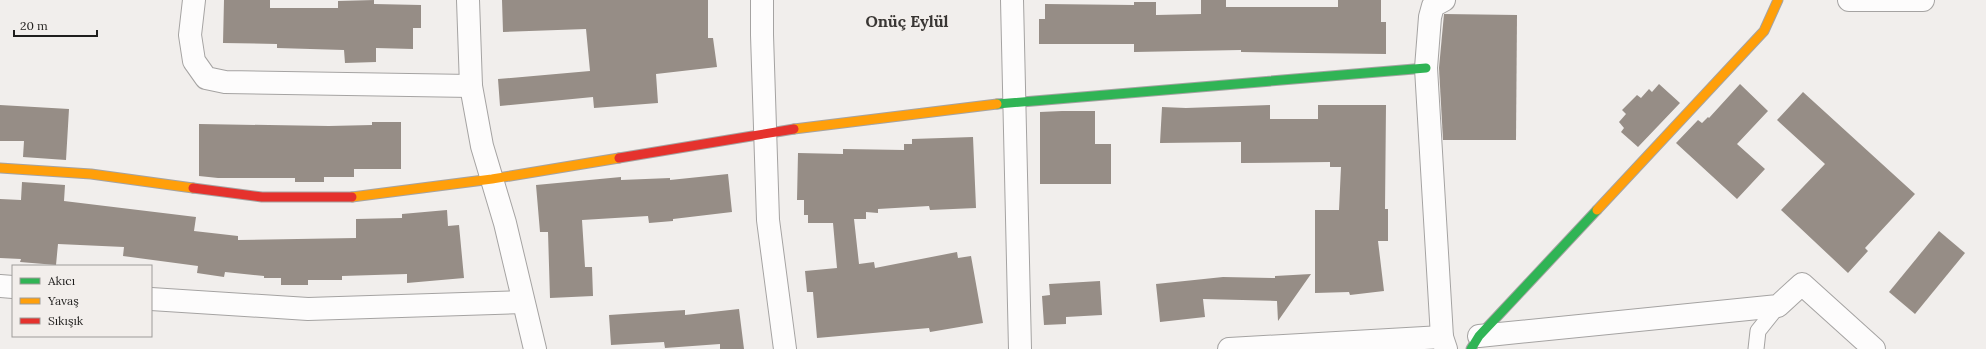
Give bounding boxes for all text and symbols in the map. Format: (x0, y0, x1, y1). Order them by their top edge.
district label: Onüç Eylül (865, 11, 949, 31)
scale bar (14, 12, 97, 38)
text: 20 m (20, 18, 48, 33)
legend (12, 265, 152, 337)
text: Akıcı (47, 273, 75, 288)
text: Yavaş (47, 293, 79, 308)
text: Sıkışık (48, 313, 84, 328)

